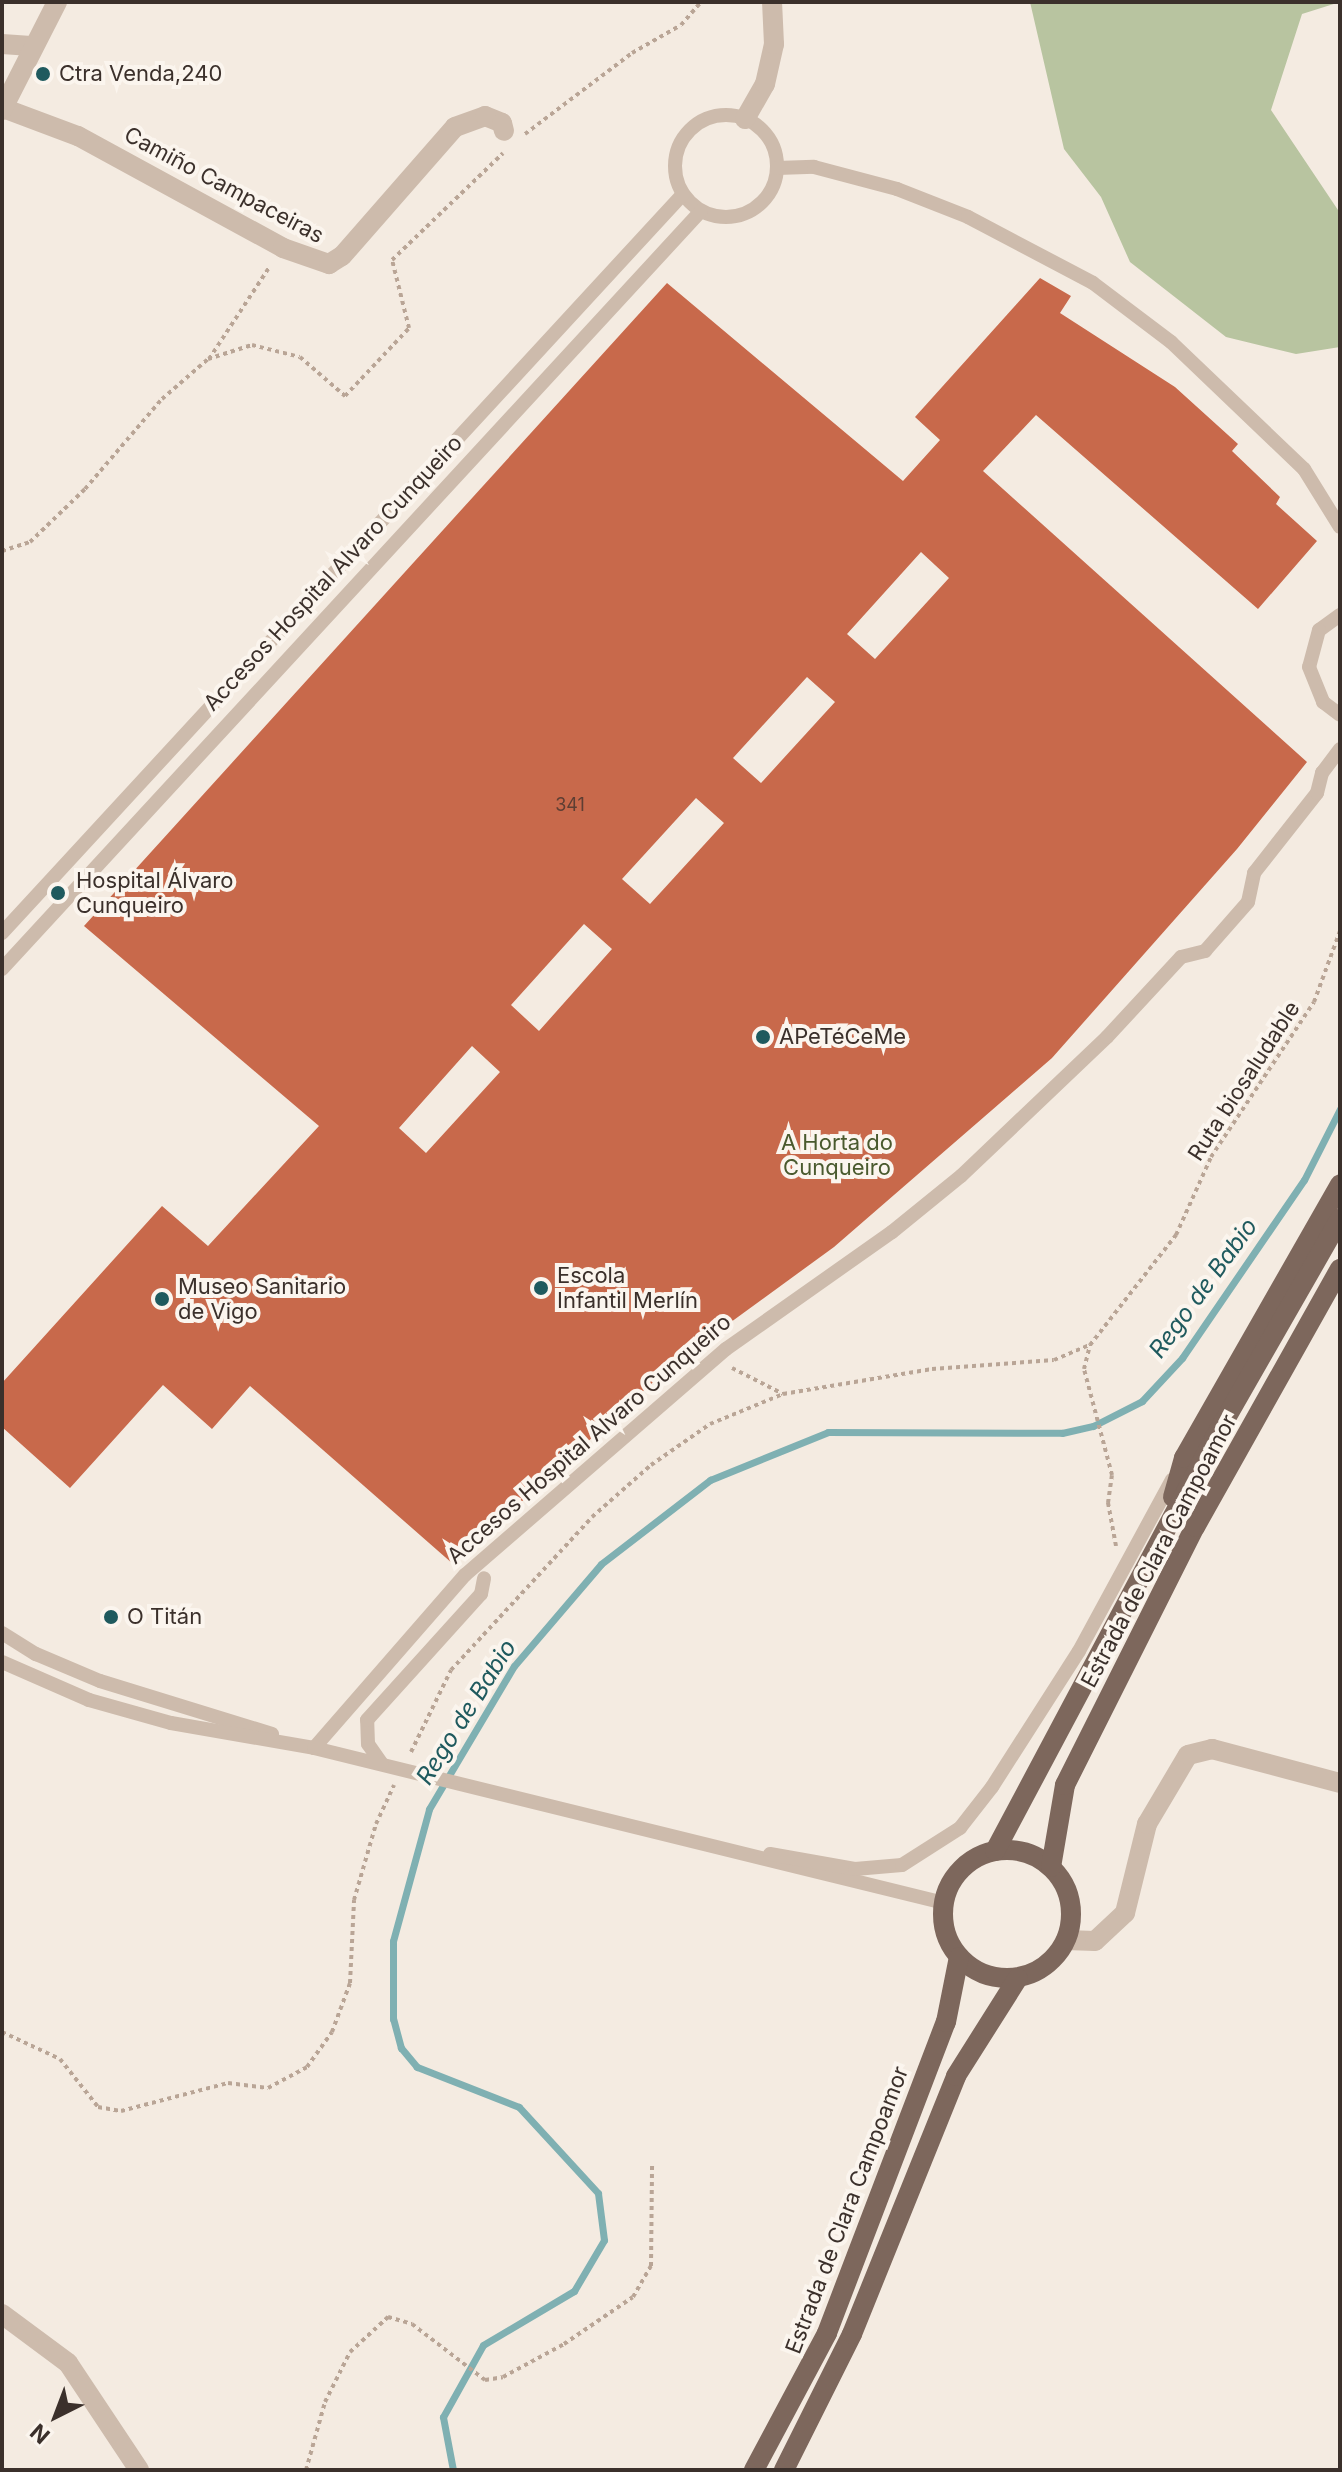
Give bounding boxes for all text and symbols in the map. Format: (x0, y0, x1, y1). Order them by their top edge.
place label: Ctra Venda,240 (59, 61, 222, 87)
marker: Ctra Venda,240 (34, 65, 52, 83)
street label: Camiño Campaceiras (120, 121, 328, 249)
street label: Accesos Hospital Alvaro Cunqueiro (198, 430, 468, 716)
house number: 341 (555, 794, 585, 816)
place label: Hospital Álvaro Cunqueiro (76, 867, 233, 918)
marker: Hospital Álvaro Cunqueiro (47, 882, 69, 904)
street label: Ruta biosaludable (1183, 996, 1305, 1166)
place label: APeTéCeMe (779, 1024, 906, 1050)
marker: APeTéCeMe (754, 1028, 772, 1046)
park label: A Horta do Cunqueiro (781, 1129, 893, 1180)
water label: Rego de Babio (1143, 1213, 1263, 1363)
place label: Escola Infantil Merlín (557, 1262, 698, 1314)
place label: Museo Sanitario de Vigo (178, 1273, 346, 1324)
marker: Escola Infantil Merlín (532, 1279, 550, 1297)
marker: Museo Sanitario de Vigo (153, 1290, 171, 1308)
street label: Accesos Hospital Alvaro Cunqueiro (442, 1309, 736, 1569)
street label: Estrada de Clara Campoamor (1076, 1410, 1242, 1692)
place label: O Titán (127, 1604, 202, 1630)
marker: O Titán (102, 1608, 120, 1626)
water label: Rego de Babio (410, 1634, 522, 1790)
street label: Estrada de Clara Campoamor (780, 2063, 914, 2357)
north arrow (16, 2376, 96, 2456)
text: N (25, 2419, 55, 2449)

